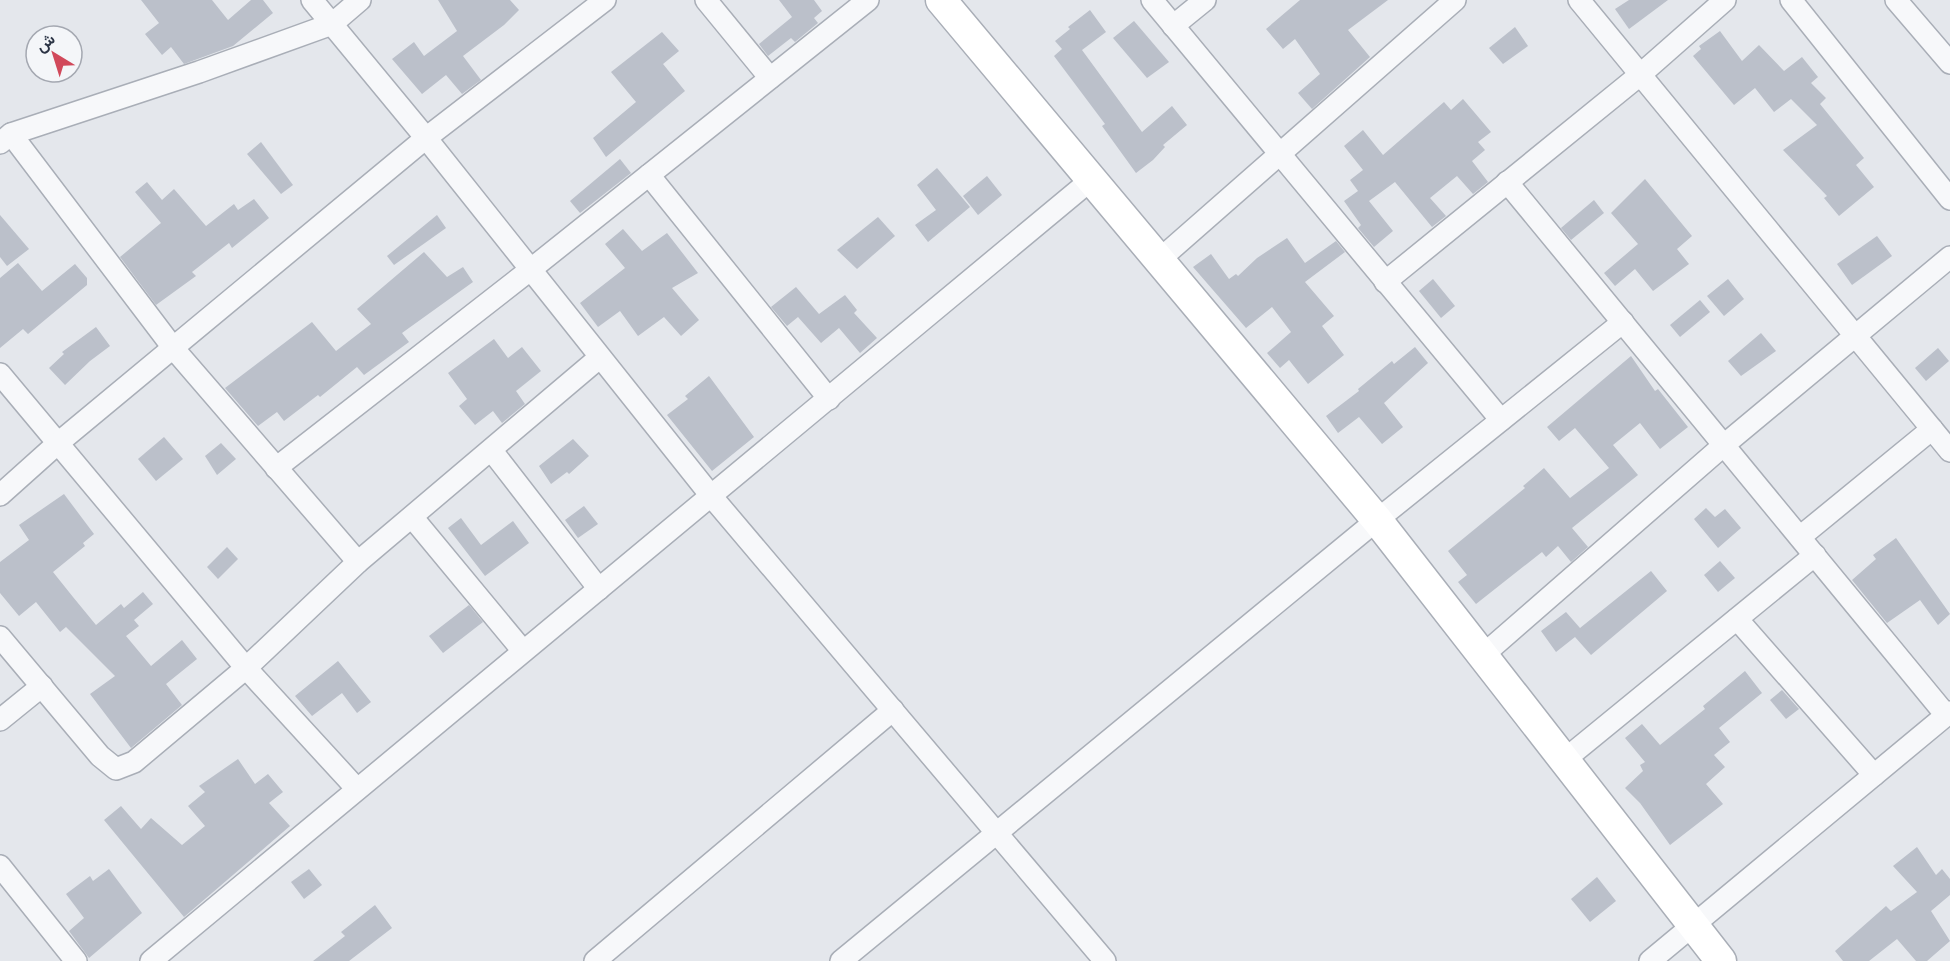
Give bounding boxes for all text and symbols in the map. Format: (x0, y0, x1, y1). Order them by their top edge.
north arrow (24, 24, 84, 84)
text: ش (31, 28, 59, 56)

